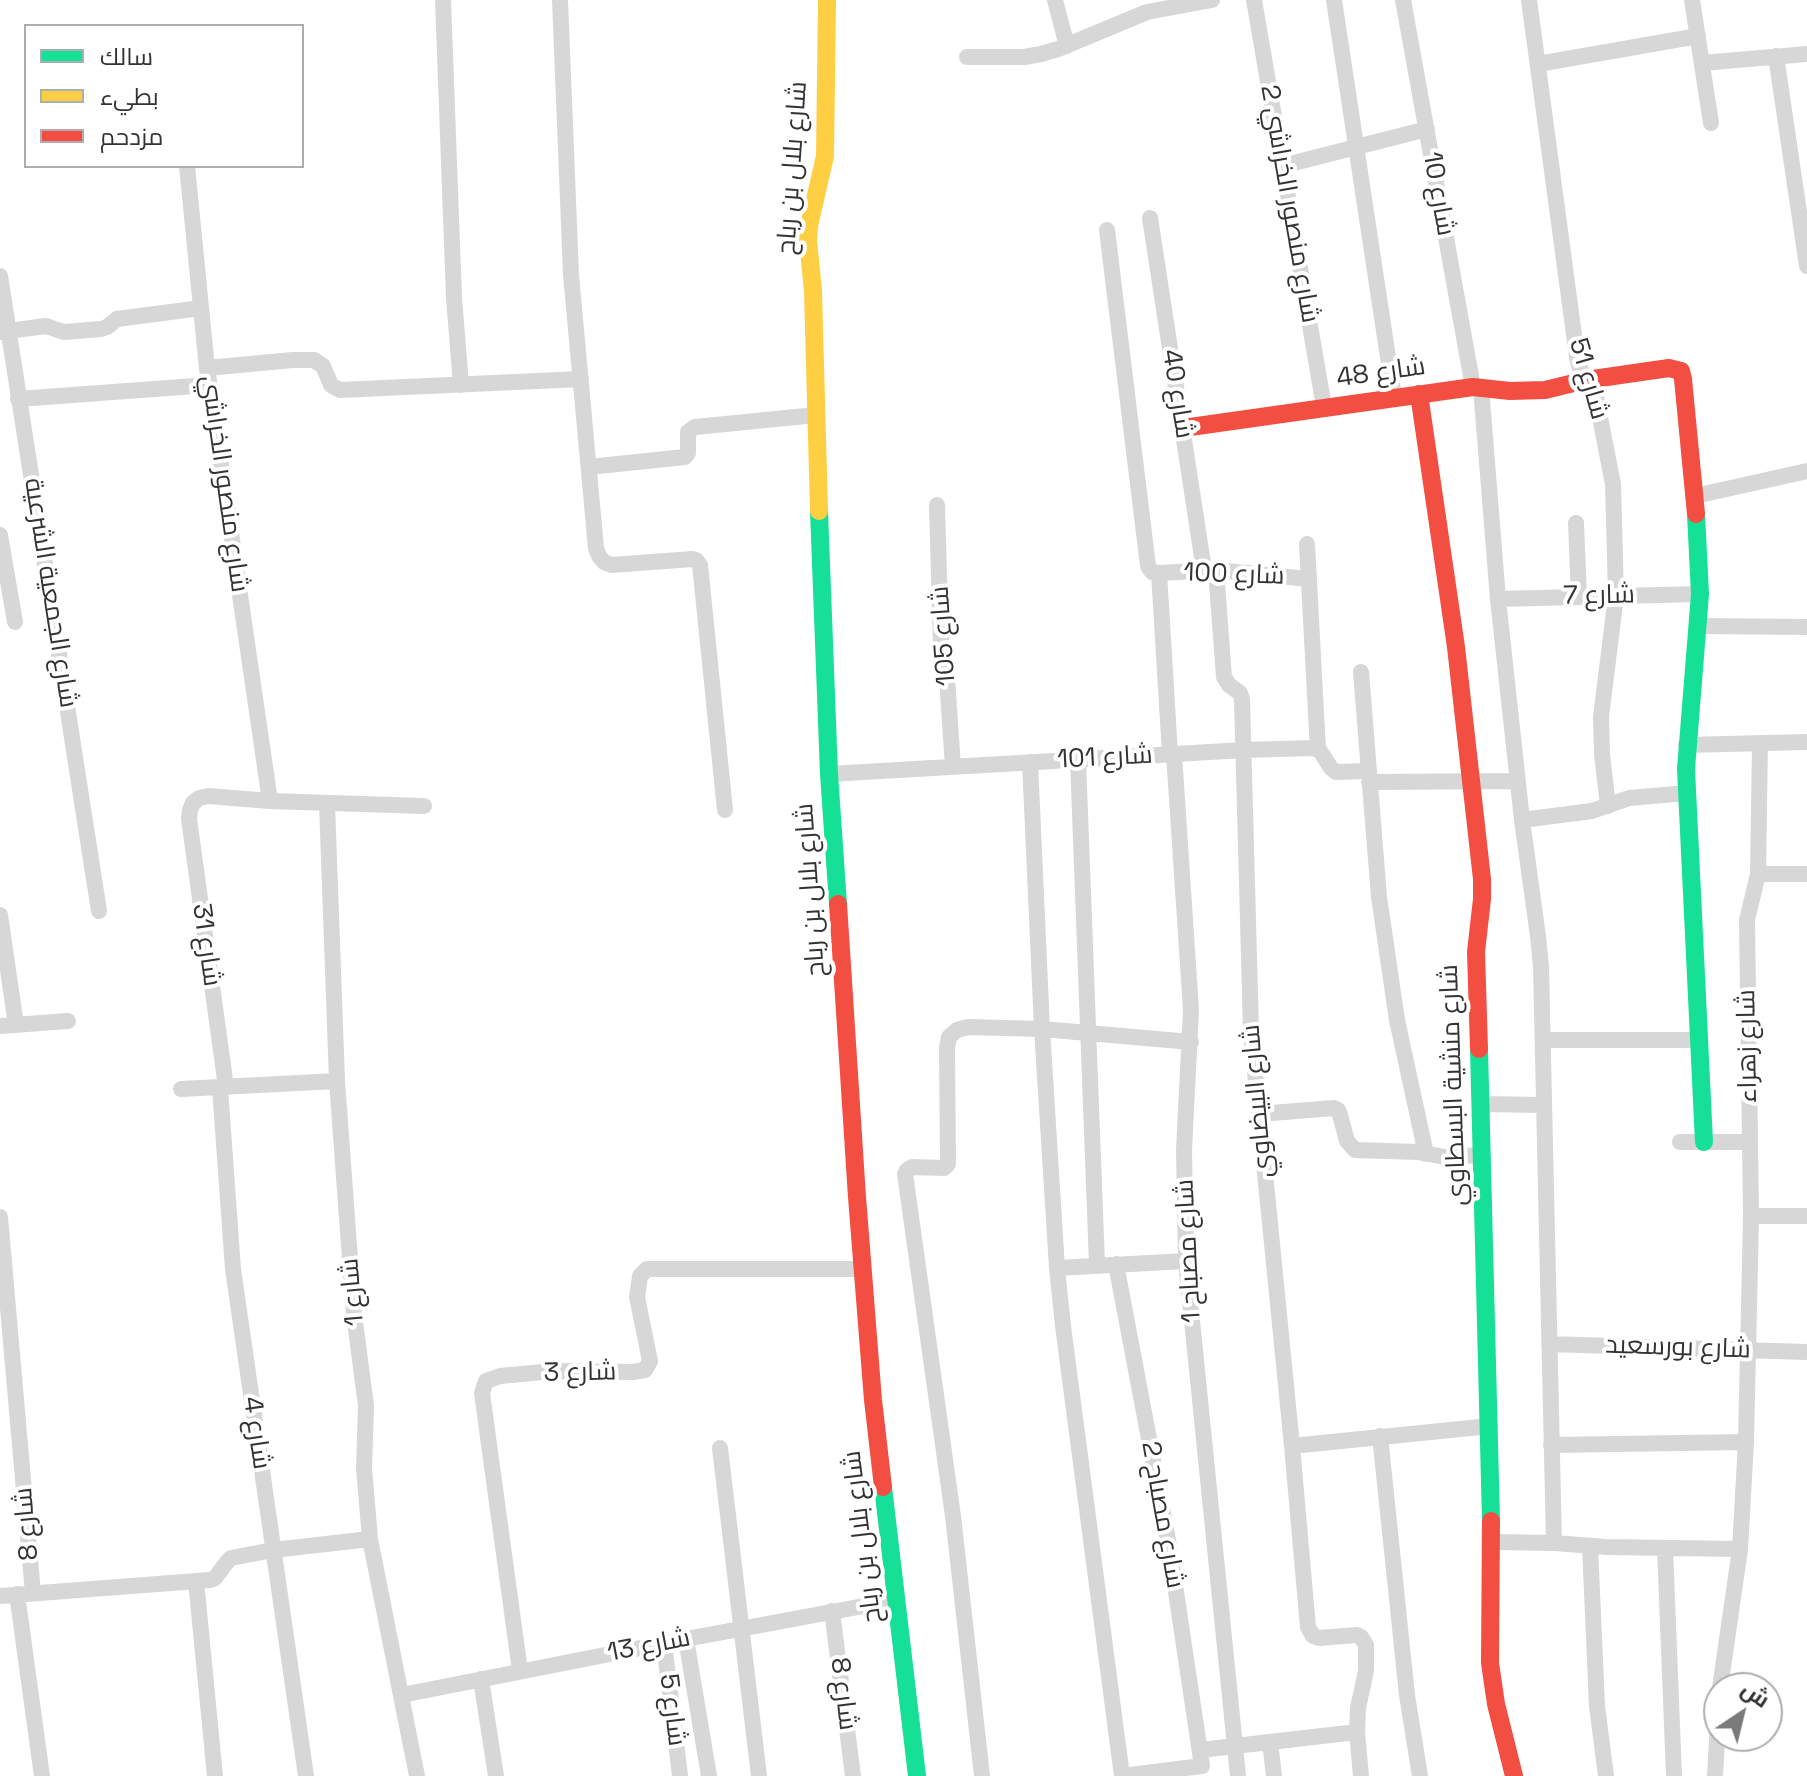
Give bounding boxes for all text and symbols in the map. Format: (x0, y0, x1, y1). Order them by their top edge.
legend (24, 24, 304, 168)
text: سالك (100, 41, 153, 72)
street label: شارع بلال بن رباح (771, 80, 815, 256)
text: بطيء (100, 81, 159, 112)
street label: شارع منصور الخراشي 2 (1253, 83, 1325, 325)
text: مزدحم (100, 121, 163, 152)
street label: شارع 10 (1415, 150, 1461, 238)
street label: شارع 51 (1562, 335, 1614, 423)
street label: شارع 40 (1155, 347, 1199, 441)
street label: شارع 48 (1335, 351, 1427, 395)
street label: شارع منصور الخراشي (193, 374, 255, 594)
street label: شارع الجمعية الشرعية (16, 476, 84, 710)
street label: شارع 100 (1183, 558, 1285, 592)
street label: شارع 7 (1563, 580, 1635, 612)
street label: شارع 105 (925, 585, 963, 687)
street label: شارع 101 (1057, 740, 1153, 776)
street label: شارع بلال بن رباح (789, 802, 833, 978)
street label: شارع 31 (185, 902, 227, 988)
street label: شارع منشية البسطاوي (1434, 964, 1474, 1206)
street label: شارع زهراء (1731, 989, 1765, 1103)
street label: شارع البيضاوي (1236, 1023, 1280, 1179)
street label: شارع مصباح 1 (1170, 1178, 1208, 1324)
street label: شارع 1 (334, 1257, 372, 1327)
street label: شارع بورسعيد (1605, 1330, 1751, 1366)
street label: شارع 3 (543, 1357, 617, 1389)
street label: شارع 4 (235, 1395, 277, 1471)
street label: شارع مصباح 2 (1134, 1439, 1190, 1591)
street label: شارع بلال بن رباح (837, 1449, 889, 1625)
street label: شارع 8 (8, 1486, 46, 1562)
street label: شارع 13 (605, 1623, 693, 1669)
street label: شارع 8 (823, 1656, 863, 1732)
street label: شارع 5 (652, 1672, 692, 1748)
north arrow (1703, 1672, 1783, 1752)
text: ش (1736, 1674, 1775, 1714)

